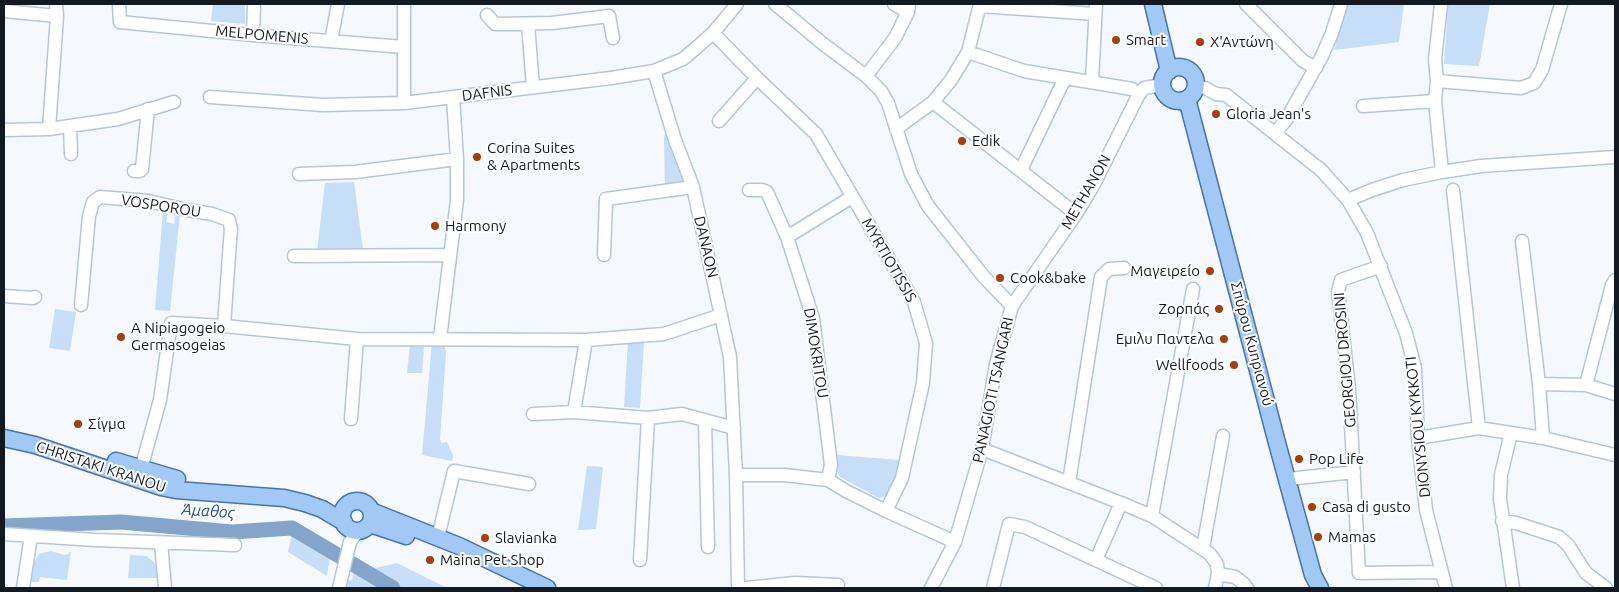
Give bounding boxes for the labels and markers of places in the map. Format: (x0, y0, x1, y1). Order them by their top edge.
place label: Smart (1126, 31, 1166, 49)
place label: Χ'Αντώνη (1210, 33, 1274, 51)
marker: Smart (1110, 34, 1122, 46)
marker: Χ'Αντώνη (1194, 36, 1206, 48)
place label: Gloria Jean's (1226, 105, 1311, 123)
marker: Gloria Jean's (1210, 108, 1222, 120)
place label: Edik (972, 132, 1000, 150)
marker: Edik (956, 135, 968, 147)
place label: Corina Suites & Apartments (487, 139, 580, 174)
marker: Corina Suites & Apartments (471, 151, 483, 163)
place label: Harmony (445, 217, 506, 235)
marker: Harmony (429, 220, 441, 232)
place label: Μαγειρείο (1130, 262, 1200, 280)
marker: Μαγειρείο (1204, 265, 1216, 277)
place label: Cook&bake (1010, 269, 1086, 287)
marker: Cook&bake (994, 272, 1006, 284)
place label: Ζορπάς (1159, 300, 1209, 318)
marker: Ζορπάς (1213, 303, 1225, 315)
place label: A Nipiagogeio Germasogeias (131, 319, 226, 354)
place label: Εμιλυ Παντελα (1116, 330, 1214, 348)
marker: A Nipiagogeio Germasogeias (115, 331, 127, 343)
marker: Εμιλυ Παντελα (1218, 333, 1230, 345)
place label: Wellfoods (1156, 356, 1224, 374)
marker: Wellfoods (1228, 359, 1240, 371)
place label: Σίγμα (88, 415, 126, 433)
marker: Σίγμα (72, 418, 84, 430)
place label: Pop Life (1309, 450, 1364, 468)
marker: Pop Life (1293, 453, 1305, 465)
place label: Casa di gusto (1322, 498, 1411, 516)
marker: Casa di gusto (1306, 501, 1318, 513)
place label: Mamas (1328, 528, 1376, 546)
place label: Slavianka (495, 529, 557, 547)
marker: Mamas (1312, 531, 1324, 543)
marker: Slavianka (479, 532, 491, 544)
place label: Maina Pet Shop (440, 551, 544, 569)
marker: Maina Pet Shop (424, 554, 436, 566)

